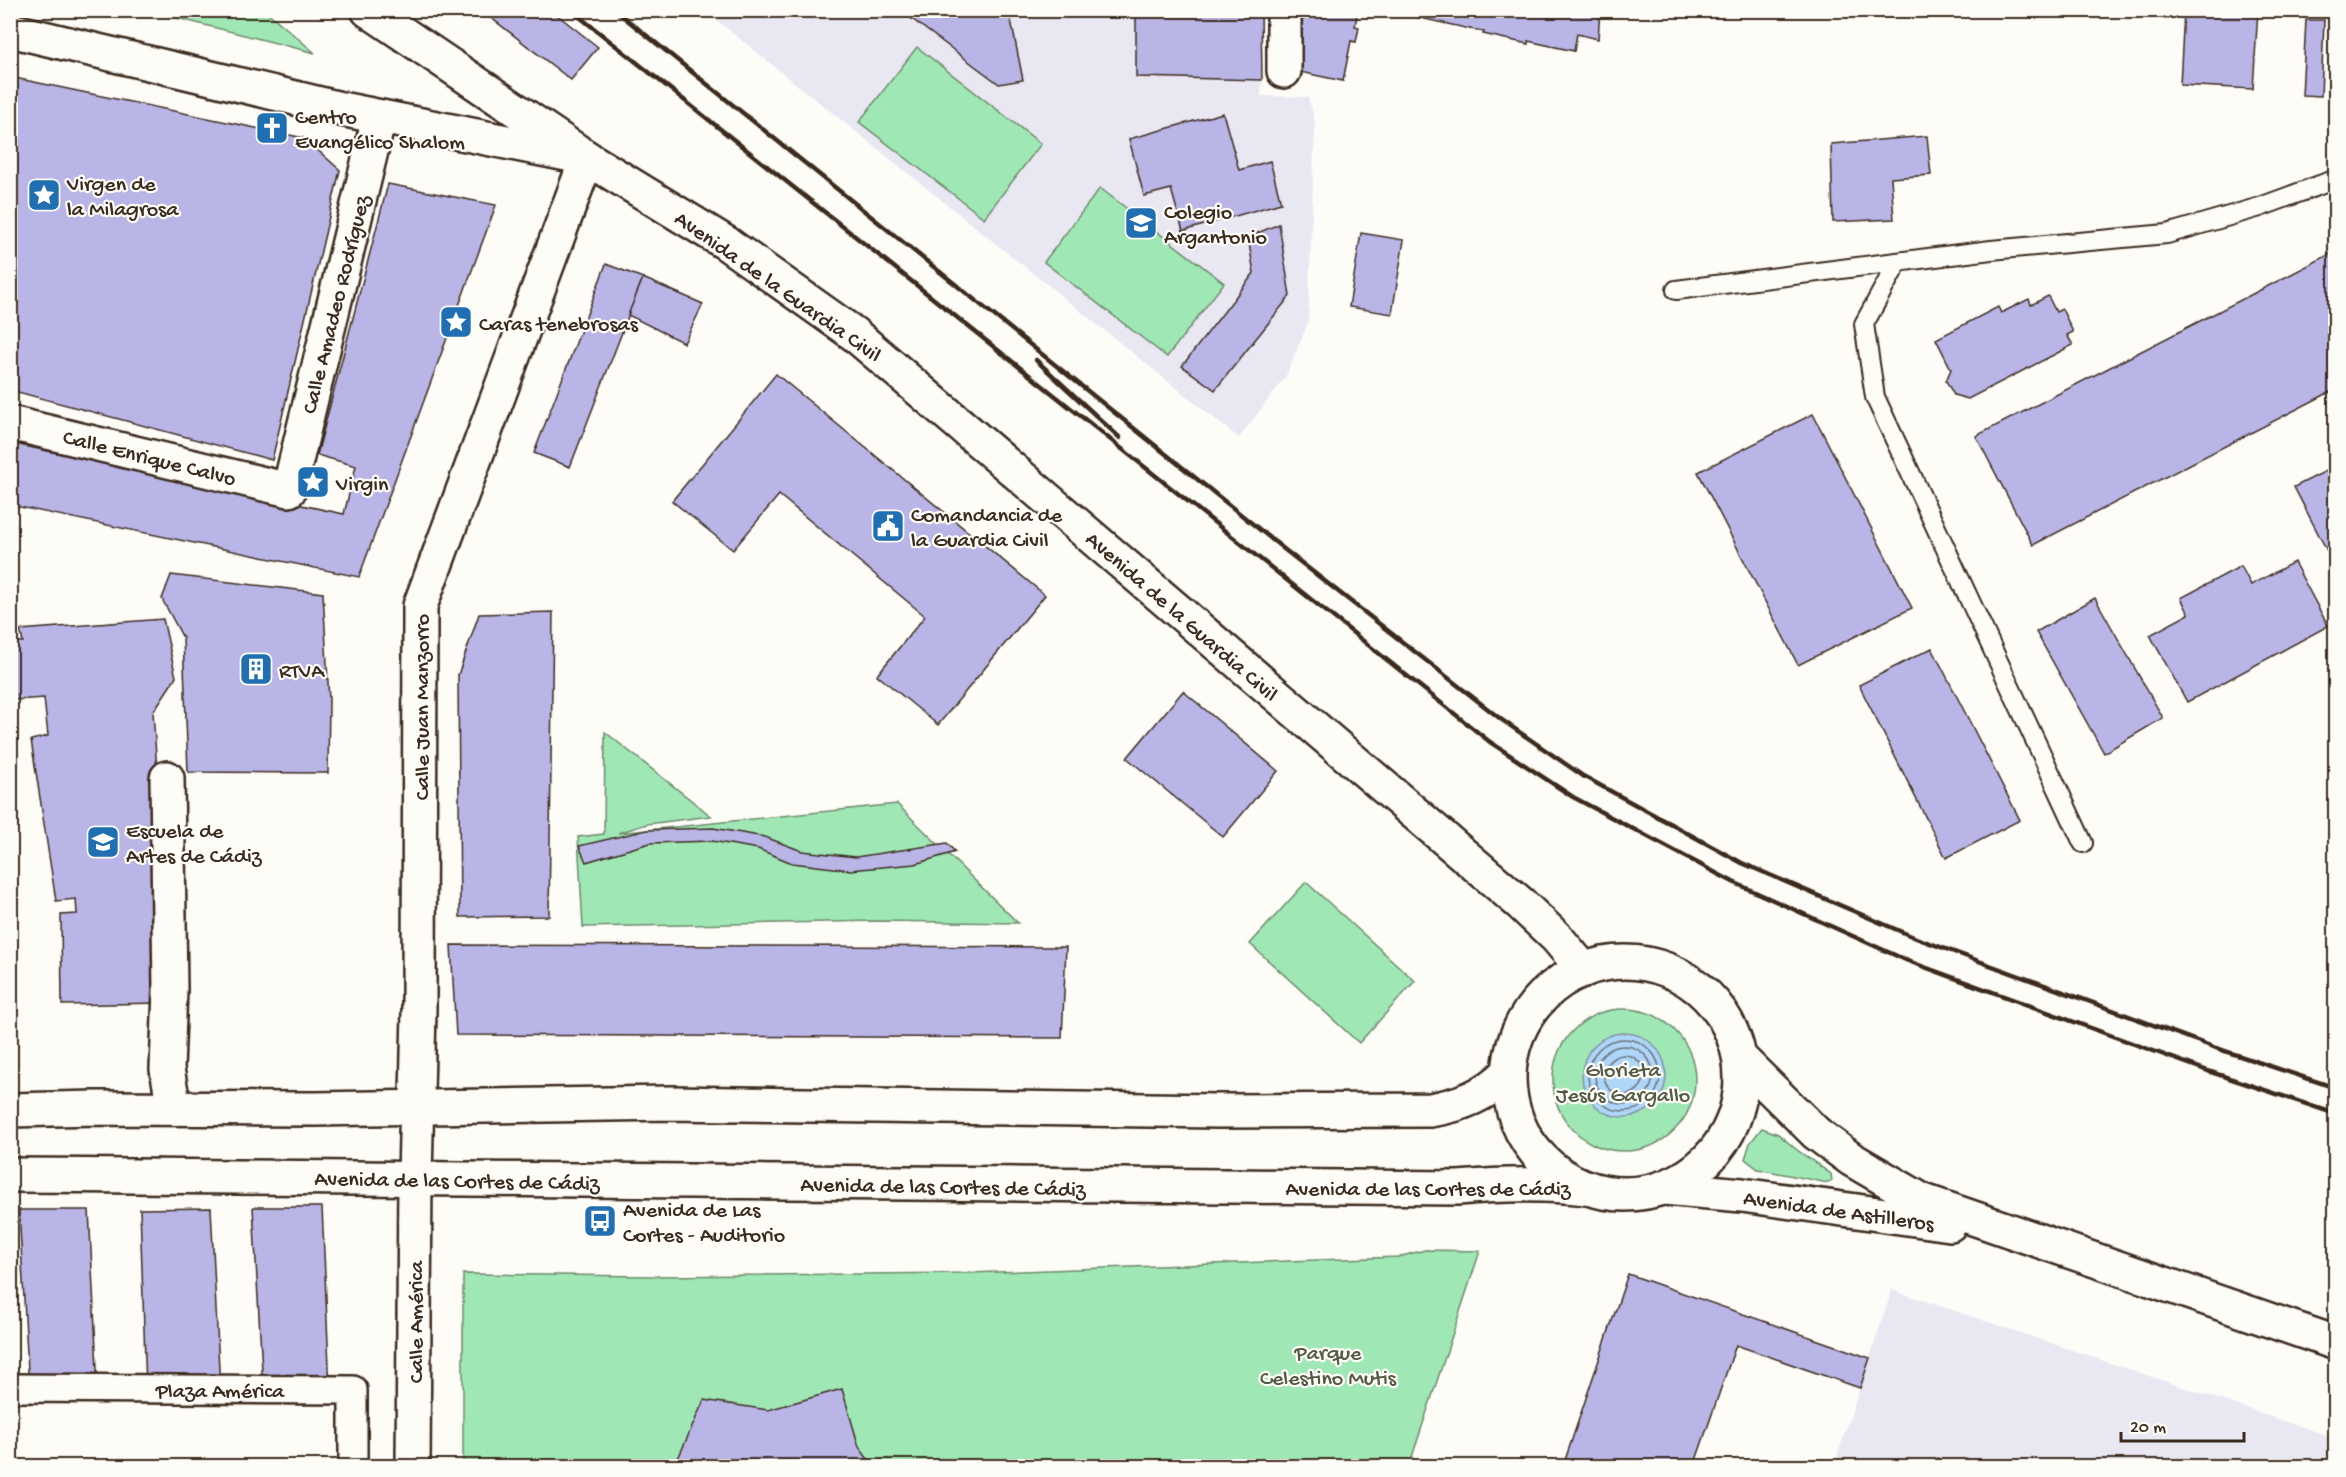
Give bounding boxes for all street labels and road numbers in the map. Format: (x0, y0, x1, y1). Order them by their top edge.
street label: Calle Amadeo Rodríguez (298, 192, 378, 417)
street label: Avenida de la Guardia Civil (668, 207, 885, 370)
street label: Calle Enrique Calvo (60, 426, 238, 494)
street label: Avenida de la Guardia Civil (1079, 527, 1282, 709)
street label: Calle Juan Manzorro (411, 614, 437, 800)
street label: Avenida de las Cortes de Cádiz (314, 1168, 601, 1199)
street label: Avenida de las Cortes de Cádiz (800, 1174, 1087, 1205)
street label: Avenida de las Cortes de Cádiz (1285, 1178, 1572, 1204)
street label: Avenida de Astilleros (1741, 1187, 1936, 1239)
street label: Calle América (405, 1260, 431, 1383)
street label: Plaza América (155, 1380, 285, 1406)

